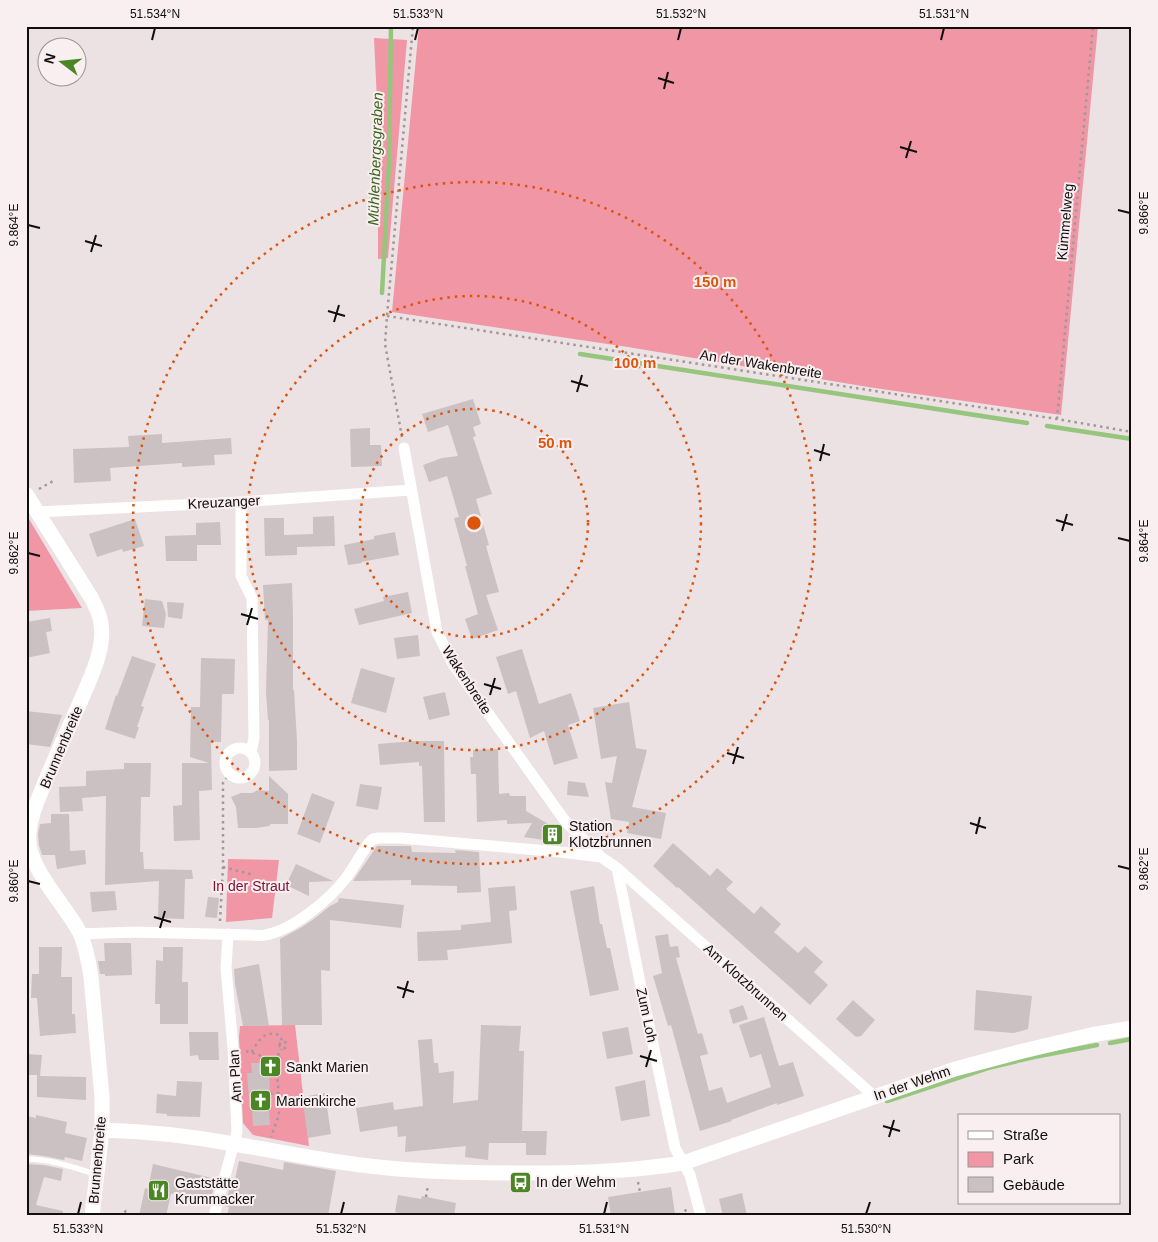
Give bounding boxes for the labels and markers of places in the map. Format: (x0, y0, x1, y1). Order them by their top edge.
centre of rings (465, 514, 483, 532)
place label: Station Klotzbrunnen (569, 818, 652, 850)
building icon: Station Klotzbrunnen (541, 822, 565, 846)
church icon: Sankt Marien (258, 1055, 282, 1079)
place label: Sankt Marien (286, 1059, 368, 1075)
church icon: Marienkirche (248, 1089, 272, 1113)
place label: Marienkirche (276, 1093, 356, 1109)
bus stop icon: In der Wehm (508, 1170, 532, 1194)
place label: In der Wehm (536, 1174, 616, 1190)
place label: Gaststätte Krummacker (175, 1175, 255, 1207)
restaurant icon: Gaststätte Krummacker (147, 1179, 171, 1203)

